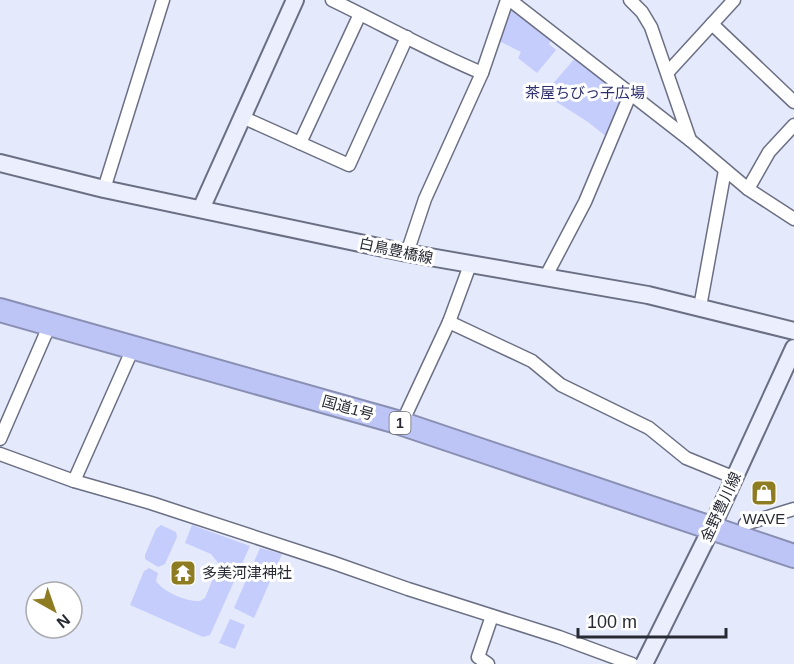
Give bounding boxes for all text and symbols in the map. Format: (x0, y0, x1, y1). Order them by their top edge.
park label: 茶屋ちびっ子広場 (525, 84, 645, 101)
street label: 白鳥豊橋線 (358, 234, 435, 267)
street label: 国道1号 (320, 392, 376, 423)
road number: 1 (390, 412, 410, 434)
street label: 金野豊川線 (697, 469, 744, 544)
shop icon: WAVE (749, 478, 779, 508)
place label: WAVE (743, 510, 785, 527)
temple icon: 多美河津神社 (168, 558, 198, 588)
place label: 多美河津神社 (202, 564, 292, 581)
north arrow (24, 580, 84, 640)
scale bar (578, 601, 726, 639)
text: N (53, 611, 73, 631)
text: 100 m (587, 612, 637, 632)

